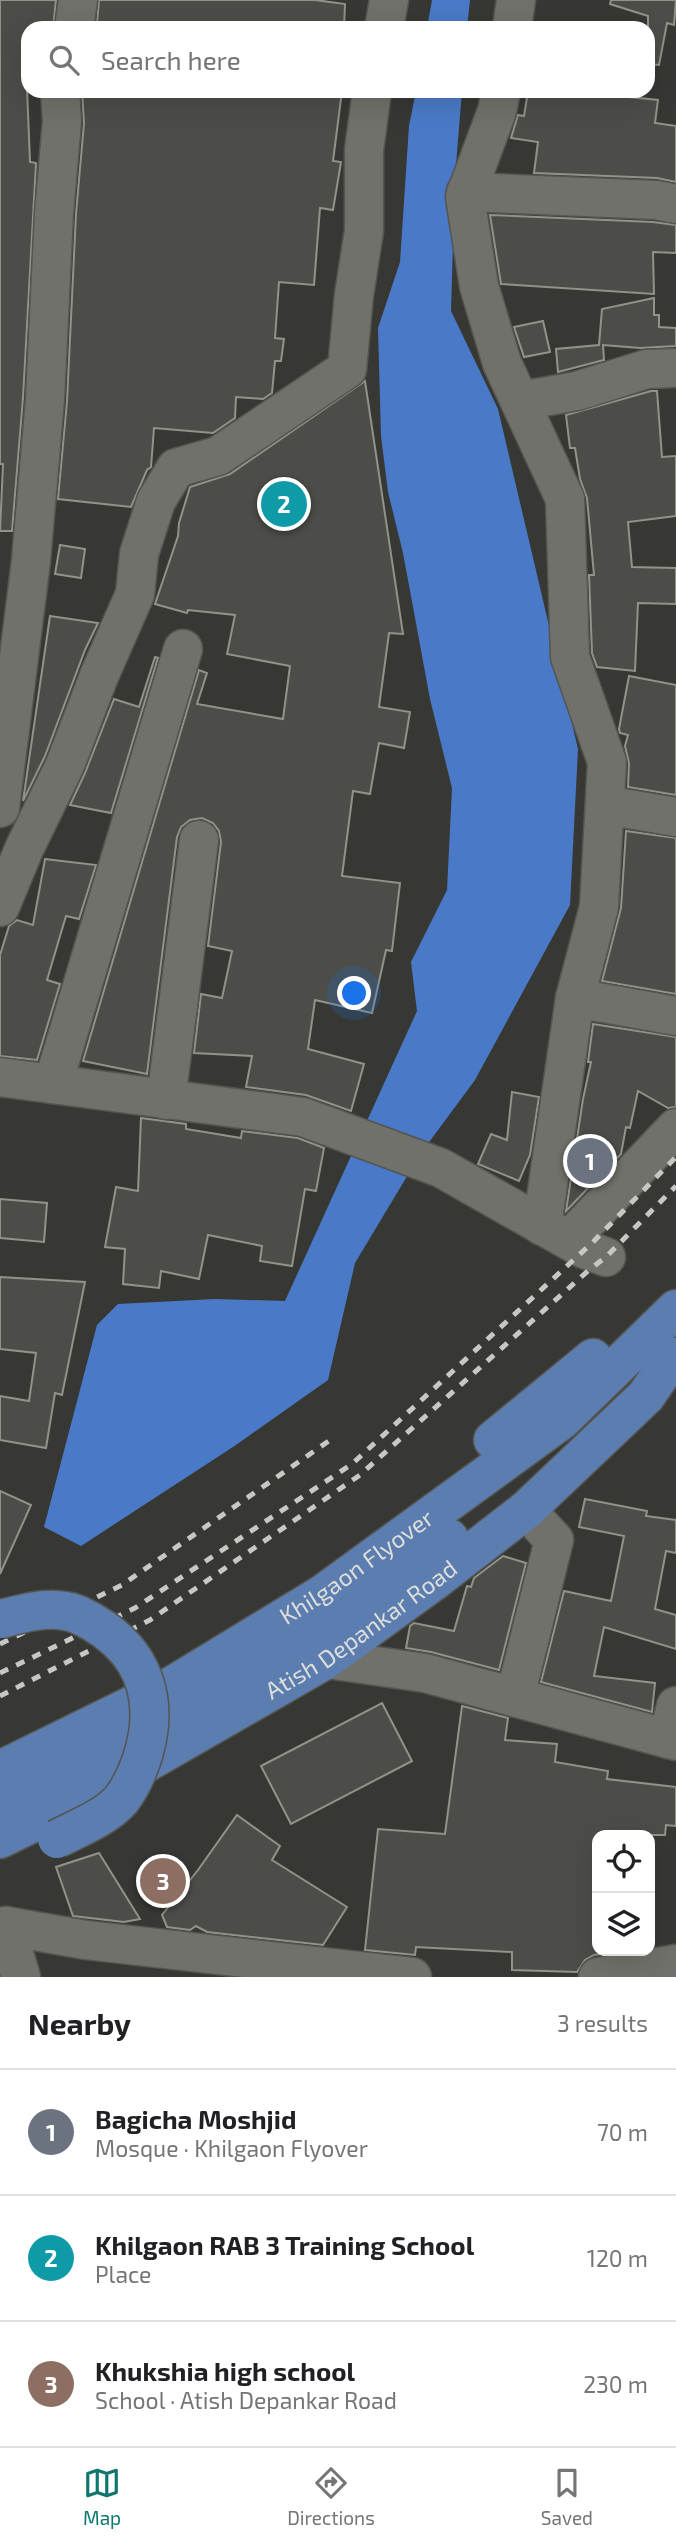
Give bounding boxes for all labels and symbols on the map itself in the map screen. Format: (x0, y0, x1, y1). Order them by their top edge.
pin: 2 (261, 478, 307, 530)
your location (337, 976, 371, 1010)
pin: 1 (567, 1135, 613, 1187)
street label: Khilgaon Flyover (274, 1502, 439, 1630)
street label: Atish Depankar Road (260, 1553, 462, 1704)
pin: 3 (140, 1855, 186, 1907)

